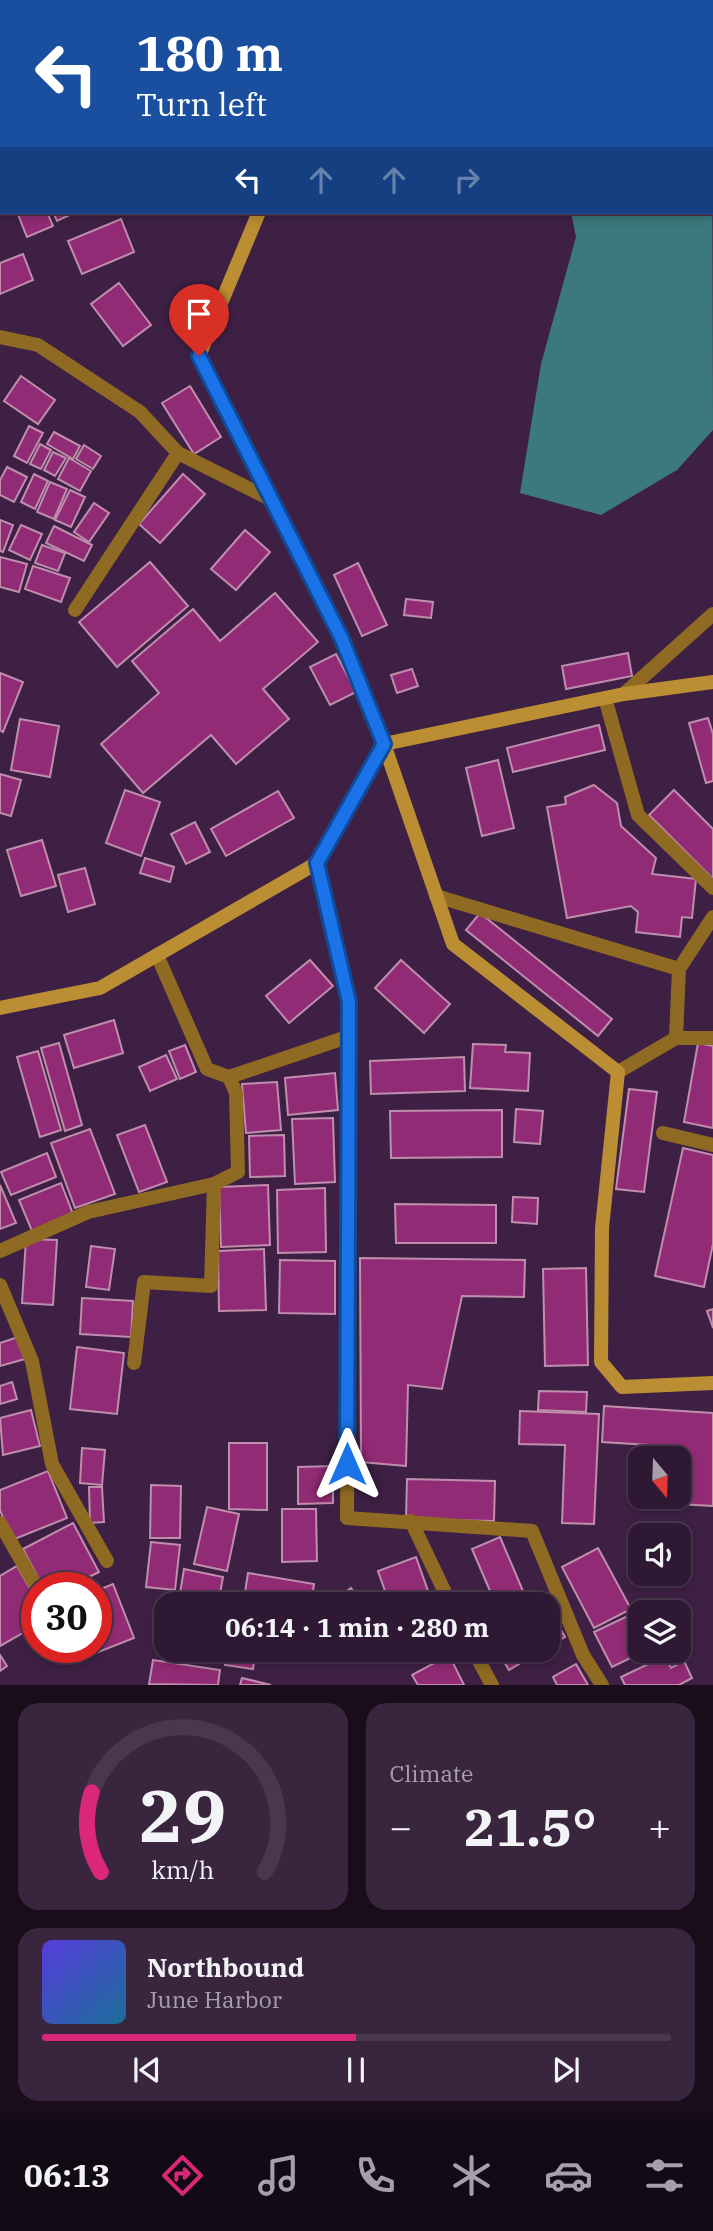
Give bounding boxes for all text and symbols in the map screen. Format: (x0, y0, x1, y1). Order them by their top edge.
text: 180 m (136, 21, 283, 84)
icon: left (21, 28, 112, 119)
text: Turn left (136, 83, 267, 125)
icon: left (229, 161, 267, 199)
icon: ahead (302, 161, 340, 199)
icon: ahead (375, 161, 413, 199)
icon: right (448, 161, 486, 199)
pin (169, 284, 229, 356)
icon: arrive (180, 295, 218, 333)
position arrow (310, 1427, 384, 1501)
north arrow (628, 1446, 691, 1508)
map controls (628, 1446, 691, 1663)
button: sound (628, 1523, 691, 1586)
speed limit sign: 30 (21, 1572, 112, 1663)
button: layers (628, 1600, 691, 1663)
text: 06:14 · 1 min · 280 m (225, 1610, 489, 1644)
text: Climate (390, 1758, 473, 1788)
text: 29 (139, 1768, 226, 1863)
text: 21.5° (464, 1793, 597, 1860)
text: − (390, 1802, 412, 1851)
text: + (648, 1802, 671, 1851)
text: km/h (151, 1853, 214, 1886)
text: Northbound (147, 1950, 304, 1984)
text: June Harbor (147, 1984, 282, 2014)
icon: previous (128, 2051, 166, 2089)
icon: pause (337, 2051, 375, 2089)
icon: next (547, 2051, 585, 2089)
icon: directions (158, 2151, 207, 2200)
icon: music (254, 2151, 303, 2200)
icon: phone (351, 2151, 400, 2200)
icon: climate (447, 2151, 496, 2200)
icon: car (544, 2151, 593, 2200)
icon: filters (640, 2151, 689, 2200)
text: 06:13 (24, 2154, 110, 2196)

